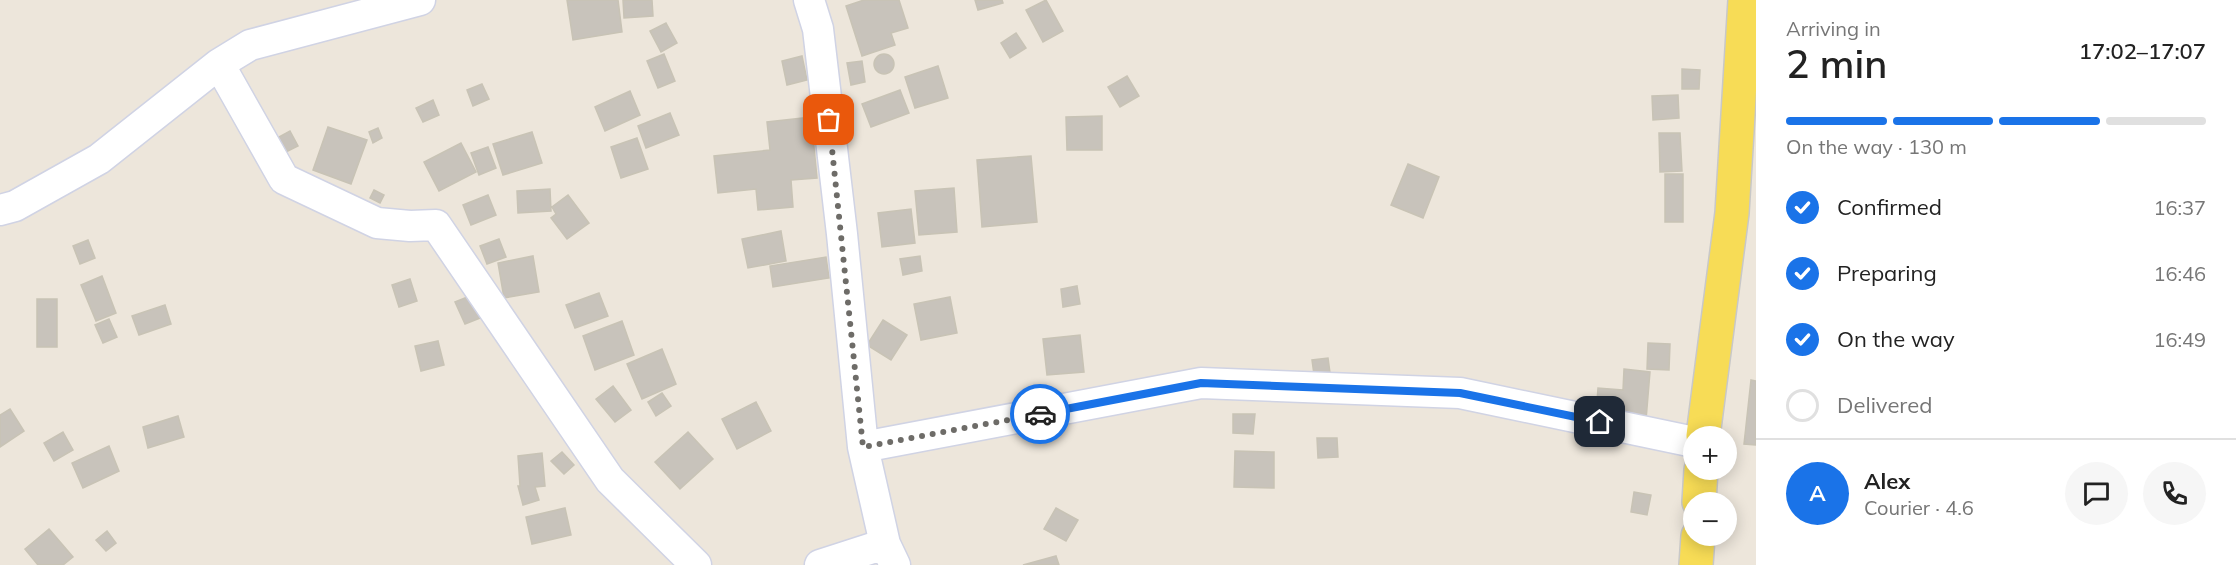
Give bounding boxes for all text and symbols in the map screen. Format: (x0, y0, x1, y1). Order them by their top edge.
text: Arriving in (1786, 16, 1881, 41)
text: 17:02–17:07 (2079, 37, 2206, 65)
text: 2 min (1786, 39, 1887, 88)
pin (803, 94, 854, 145)
icon: bag (812, 103, 845, 136)
text: On the way · 130 m (1786, 134, 1967, 159)
icon: check (1786, 191, 1819, 224)
text: Confirmed (1837, 193, 1942, 221)
text: 16:37 (2153, 195, 2206, 220)
icon: check (1786, 257, 1819, 290)
text: Preparing (1837, 259, 1937, 287)
text: 16:46 (2153, 261, 2206, 286)
icon: check (1786, 323, 1819, 356)
text: On the way (1837, 325, 1955, 353)
text: 16:49 (2153, 327, 2206, 352)
courier (1010, 384, 1070, 444)
text: Delivered (1837, 391, 1932, 419)
pin (1574, 396, 1625, 447)
icon: car (1024, 398, 1057, 431)
icon: home (1583, 405, 1616, 438)
map controls (1683, 426, 1737, 546)
button: + (1683, 426, 1737, 480)
button: chat (2065, 462, 2128, 525)
button: phone (2143, 462, 2206, 525)
text: Alex (1864, 467, 1910, 495)
text: A (1809, 479, 1826, 507)
button: − (1683, 492, 1737, 546)
text: Courier · 4.6 (1864, 495, 1974, 520)

